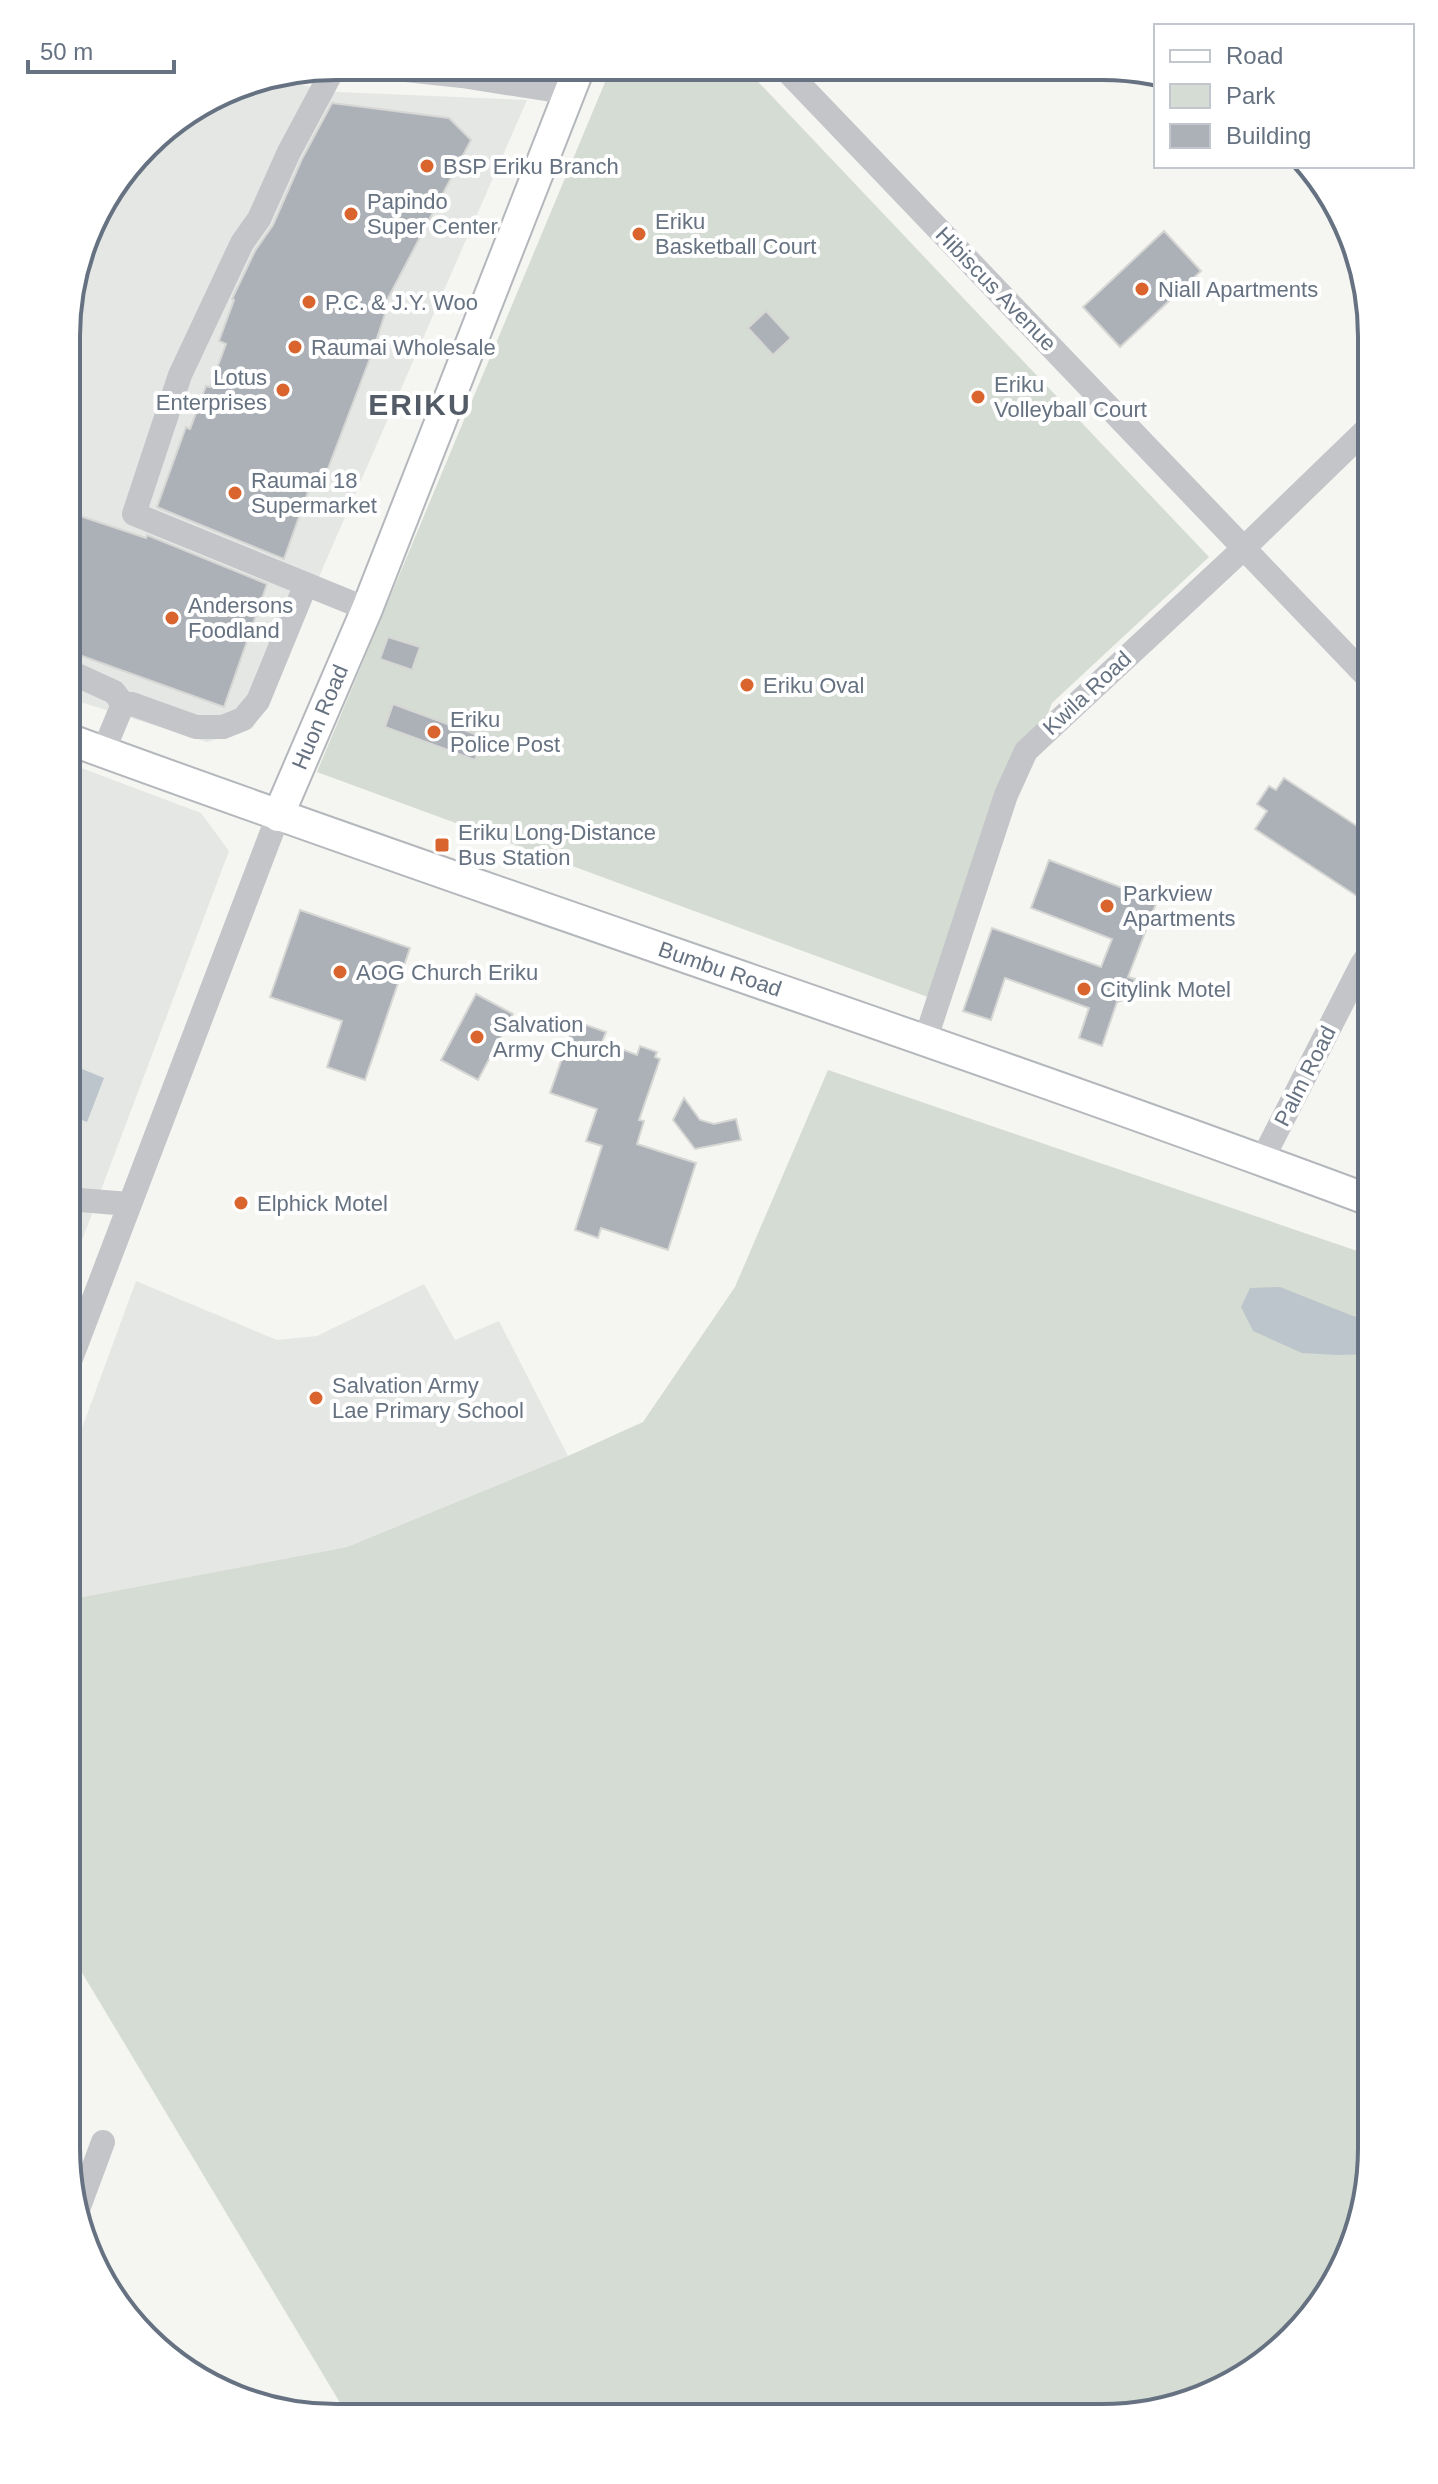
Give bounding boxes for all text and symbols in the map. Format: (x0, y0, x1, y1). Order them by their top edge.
scale bar (28, 24, 174, 74)
legend (1154, 24, 1414, 168)
text: 50 m (40, 38, 93, 65)
text: Road (1226, 42, 1283, 69)
text: Park (1226, 82, 1276, 109)
text: Building (1226, 122, 1311, 149)
place label: BSP Eriku Branch (443, 154, 619, 179)
marker: BSP Eriku Branch (418, 157, 436, 175)
place label: Papindo Super Center (367, 189, 498, 239)
marker: Papindo Super Center (342, 205, 360, 223)
place label: Eriku Basketball Court (655, 209, 816, 259)
street label: Hibiscus Avenue (931, 222, 1061, 356)
marker: Eriku Basketball Court (630, 225, 648, 243)
place label: Niall Apartments (1158, 277, 1318, 302)
marker: Niall Apartments (1133, 280, 1151, 298)
place label: P.C. & J.Y. Woo (325, 290, 478, 315)
marker: P.C. & J.Y. Woo (300, 293, 318, 311)
place label: Raumai Wholesale (311, 335, 496, 360)
marker: Raumai Wholesale (286, 338, 304, 356)
place label: Lotus Enterprises (156, 365, 267, 415)
place label: Eriku Volleyball Court (994, 372, 1147, 422)
marker: Lotus Enterprises (274, 381, 292, 399)
district label: ERIKU (368, 388, 472, 421)
marker: Eriku Volleyball Court (969, 388, 987, 406)
place label: Raumai 18 Supermarket (251, 468, 377, 518)
marker: Raumai 18 Supermarket (226, 484, 244, 502)
place label: Andersons Foodland (188, 593, 293, 643)
marker: Andersons Foodland (163, 609, 181, 627)
street label: Kwila Road (1038, 646, 1136, 740)
street label: Huon Road (287, 661, 353, 773)
place label: Eriku Oval (763, 673, 864, 698)
marker: Eriku Oval (738, 676, 756, 694)
place label: Eriku Police Post (450, 707, 560, 757)
marker: Eriku Police Post (425, 723, 443, 741)
place label: Eriku Long-Distance Bus Station (458, 820, 656, 870)
marker: Eriku Long-Distance Bus Station (433, 836, 451, 854)
place label: Parkview Apartments (1123, 881, 1236, 931)
marker: Parkview Apartments (1098, 897, 1116, 915)
street label: Bumbu Road (655, 936, 785, 1002)
place label: AOG Church Eriku (356, 960, 538, 985)
marker: AOG Church Eriku (331, 963, 349, 981)
place label: Citylink Motel (1100, 977, 1231, 1002)
marker: Citylink Motel (1075, 980, 1093, 998)
place label: Salvation Army Church (493, 1012, 621, 1062)
street label: Palm Road (1269, 1022, 1341, 1130)
marker: Salvation Army Church (468, 1028, 486, 1046)
place label: Elphick Motel (257, 1191, 388, 1216)
marker: Elphick Motel (232, 1194, 250, 1212)
place label: Salvation Army Lae Primary School (332, 1373, 524, 1423)
marker: Salvation Army Lae Primary School (307, 1389, 325, 1407)

